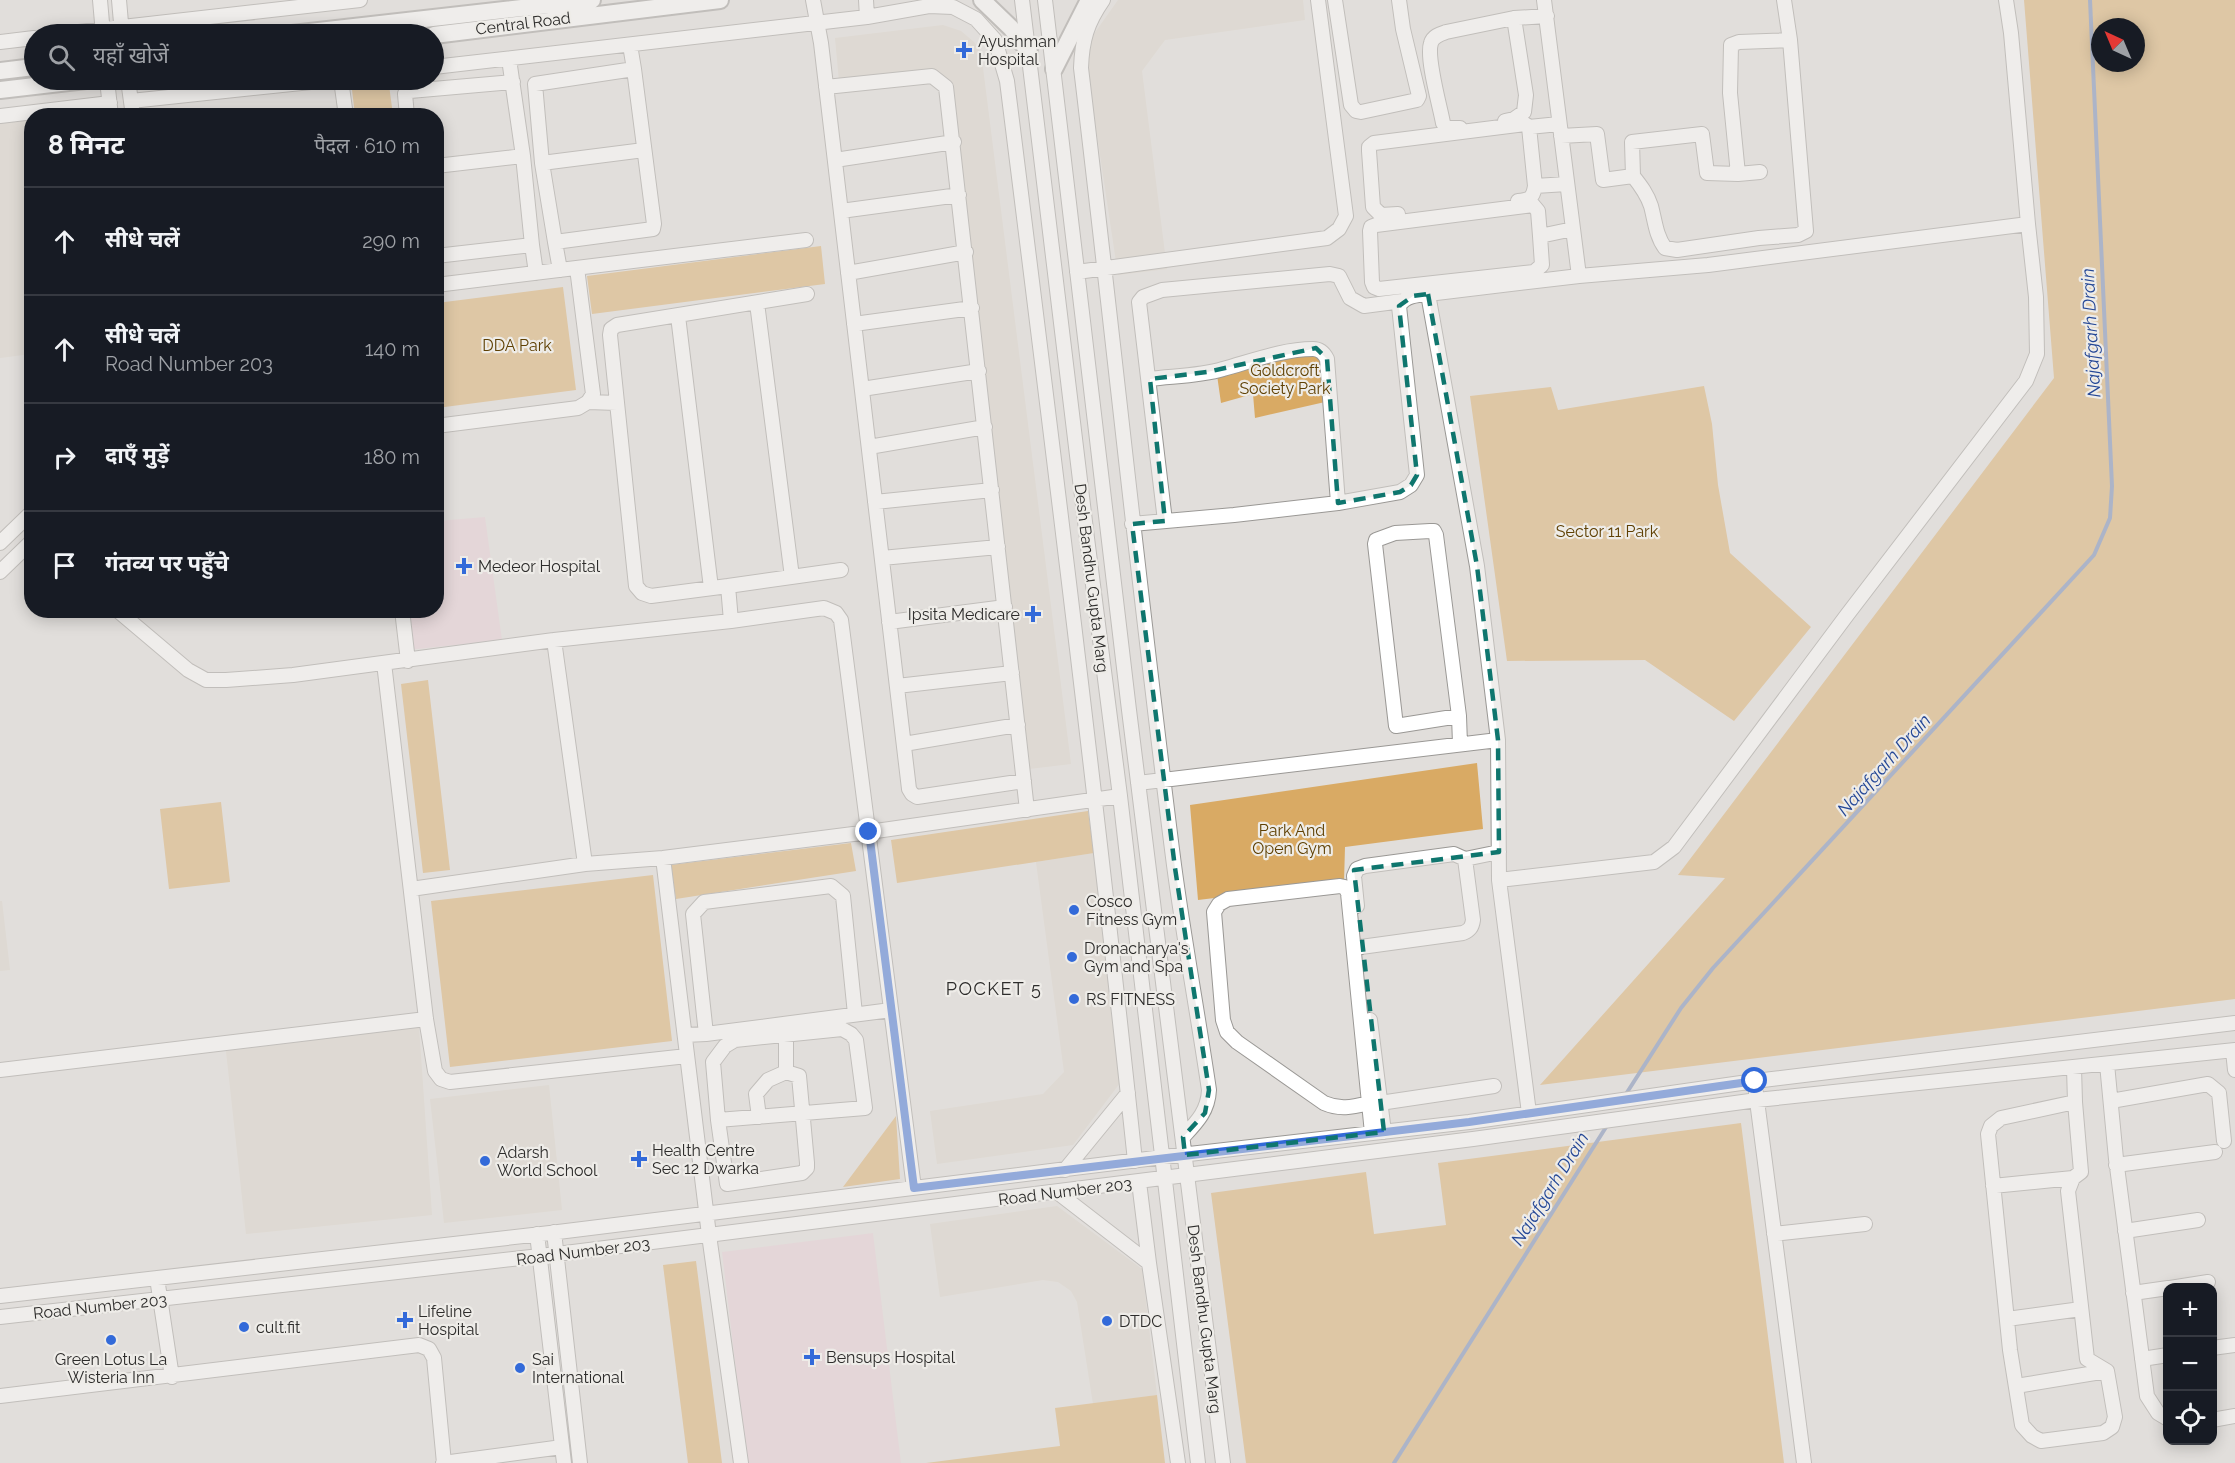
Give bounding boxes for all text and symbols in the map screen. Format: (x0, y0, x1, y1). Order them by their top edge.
street label: Central Road (474, 8, 572, 39)
north arrow (2091, 18, 2145, 72)
search box (24, 24, 444, 90)
place label: Ayushman Hospital (978, 32, 1056, 69)
icon: search (45, 41, 78, 74)
marker: Ayushman Hospital (955, 41, 973, 59)
text: यहाँ खोजें (93, 42, 169, 68)
text: 8 मिनट (48, 130, 125, 160)
text: पैदल · 610 m (314, 134, 420, 158)
icon: ahead (48, 225, 81, 258)
text: सीधे चलें (105, 226, 180, 252)
text: 290 m (362, 229, 420, 253)
water label: Najafgarh Drain (2077, 268, 2104, 398)
text: सीधे चलें (105, 322, 180, 348)
icon: ahead (48, 333, 81, 366)
park label: DDA Park (482, 336, 552, 355)
text: 140 m (365, 337, 420, 361)
text: Road Number 203 (105, 352, 273, 376)
park label: Goldcroft Society Park (1239, 361, 1331, 398)
icon: right (48, 441, 81, 474)
text: दाएँ मुड़ें (105, 442, 169, 468)
text: 180 m (364, 445, 420, 469)
street label: Desh Bandhu Gupta Marg (1070, 482, 1113, 674)
park label: Sector 11 Park (1556, 522, 1659, 541)
icon: arrive (48, 549, 81, 582)
text: गंतव्य पर पहुँचे (105, 550, 229, 576)
marker: Medeor Hospital (455, 557, 473, 575)
place label: Medeor Hospital (478, 557, 601, 576)
place label: Ipsita Medicare (908, 605, 1020, 624)
marker: Ipsita Medicare (1024, 605, 1042, 623)
water label: Najafgarh Drain (1833, 710, 1935, 820)
route end (855, 818, 881, 844)
park label: Park And Open Gym (1252, 821, 1332, 858)
place label: Cosco Fitness Gym (1086, 892, 1177, 929)
marker: Cosco Fitness Gym (1067, 903, 1081, 917)
place label: Dronacharya's Gym and Spa (1084, 939, 1189, 976)
marker: Dronacharya's Gym and Spa (1065, 950, 1079, 964)
district label: POCKET 5 (946, 978, 1042, 999)
place label: RS FITNESS (1086, 990, 1175, 1009)
marker: RS FITNESS (1067, 992, 1081, 1006)
route start (1741, 1067, 1767, 1093)
water label: Najafgarh Drain (1506, 1128, 1593, 1249)
place label: Health Centre Sec 12 Dwarka (652, 1141, 759, 1178)
place label: Adarsh World School (497, 1143, 598, 1180)
marker: Health Centre Sec 12 Dwarka (630, 1150, 648, 1168)
marker: Adarsh World School (478, 1154, 492, 1168)
street label: Road Number 203 (997, 1174, 1133, 1209)
street label: Desh Bandhu Gupta Marg (1183, 1223, 1226, 1415)
street label: Road Number 203 (515, 1234, 651, 1269)
map controls (2163, 1283, 2217, 1445)
button: + (2163, 1283, 2217, 1337)
street label: Road Number 203 (32, 1290, 168, 1323)
place label: Lifeline Hospital (418, 1302, 479, 1339)
marker: Lifeline Hospital (396, 1311, 414, 1329)
place label: DTDC (1119, 1312, 1162, 1331)
marker: DTDC (1100, 1314, 1114, 1328)
place label: cult.fit (256, 1318, 301, 1337)
marker: cult.fit (237, 1320, 251, 1334)
marker: Green Lotus La Wisteria Inn (104, 1333, 118, 1347)
button: − (2163, 1337, 2217, 1391)
marker: Bensups Hospital (803, 1348, 821, 1366)
place label: Bensups Hospital (826, 1348, 956, 1367)
place label: Green Lotus La Wisteria Inn (55, 1350, 167, 1387)
place label: Sai International (532, 1350, 625, 1387)
marker: Sai International (513, 1361, 527, 1375)
button: locate (2163, 1391, 2217, 1445)

